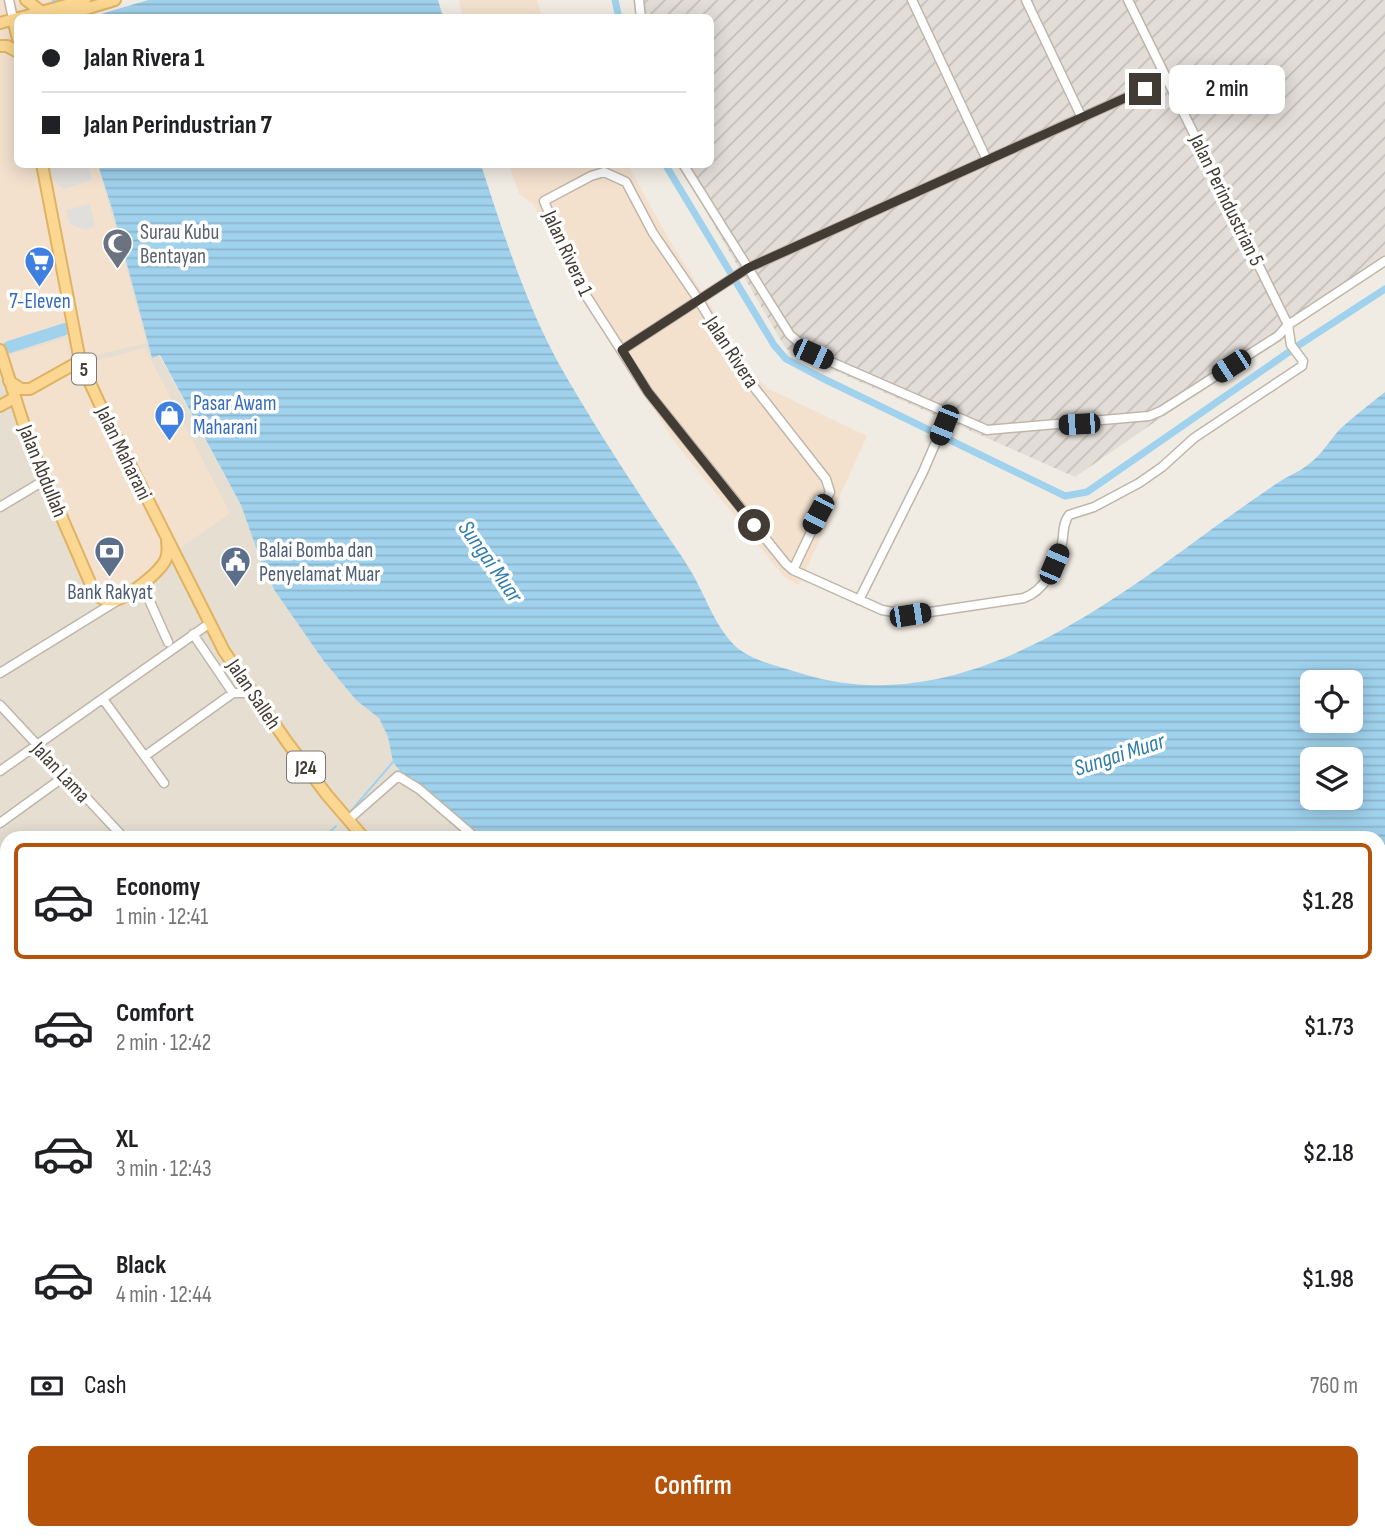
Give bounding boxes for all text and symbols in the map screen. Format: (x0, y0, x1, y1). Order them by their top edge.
text: Jalan Rivera 1 (84, 43, 204, 74)
callout: 2 min (1170, 64, 1285, 114)
route end (1129, 73, 1161, 105)
text: 2 min (1205, 75, 1249, 103)
text: Jalan Perindustrian 7 (84, 110, 272, 141)
street label: Jalan Perindustrian 5 (1183, 129, 1269, 270)
street label: Jalan Rivera 1 (537, 206, 598, 300)
place label: Surau Kubu Bentayan (140, 220, 219, 269)
mosque icon: Surau Kubu Bentayan (100, 227, 134, 271)
supermarket icon: 7-Eleven (23, 244, 57, 288)
place label: 7-Eleven (9, 289, 71, 314)
street label: Jalan Rivera (699, 311, 764, 393)
car (790, 336, 837, 372)
car (1208, 346, 1255, 386)
road number: 5 (72, 354, 96, 384)
place label: Pasar Awam Maharani (193, 391, 276, 440)
shop icon: Pasar Awam Maharani (153, 398, 187, 442)
street label: Jalan Maharani (90, 401, 157, 504)
car (927, 402, 962, 448)
car (1058, 412, 1101, 436)
street label: Jalan Abdullah (12, 421, 72, 521)
car (799, 491, 838, 537)
route start (738, 509, 770, 541)
water label: Sungai Muar (452, 515, 529, 609)
bank icon: Bank Rakyat (93, 535, 127, 579)
place label: Balai Bomba dan Penyelamat Muar (259, 538, 380, 587)
car (1037, 541, 1072, 587)
public building icon: Balai Bomba dan Penyelamat Muar (219, 545, 253, 589)
place label: Bank Rakyat (67, 580, 153, 605)
car (888, 601, 933, 629)
street label: Jalan Salleh (221, 654, 286, 734)
map controls (1300, 670, 1363, 810)
button: locate (1300, 670, 1363, 733)
water label: Sungai Muar (1070, 727, 1170, 783)
street label: Jalan Lama (26, 736, 95, 808)
button: layers (1300, 747, 1363, 810)
road number: J24 (287, 752, 325, 782)
icon: car (32, 870, 95, 933)
text: Economy (116, 872, 200, 903)
text: $1.28 (1301, 886, 1354, 917)
text: 1 min · 12:41 (116, 903, 208, 931)
icon: car (32, 996, 95, 1059)
text: Comfort (116, 998, 194, 1029)
text: $1.73 (1304, 1012, 1354, 1043)
text: 2 min · 12:42 (116, 1029, 211, 1057)
icon: car (32, 1122, 95, 1185)
text: XL (116, 1124, 138, 1155)
text: $2.18 (1302, 1138, 1354, 1169)
text: 3 min · 12:43 (116, 1155, 212, 1183)
icon: car (32, 1248, 95, 1311)
text: Black (116, 1250, 166, 1281)
text: $1.98 (1301, 1264, 1354, 1295)
text: 4 min · 12:44 (116, 1281, 212, 1309)
icon: cash (28, 1367, 66, 1405)
text: Cash (84, 1370, 127, 1401)
text: 760 m (1310, 1372, 1358, 1400)
button: Confirm (28, 1446, 1358, 1526)

